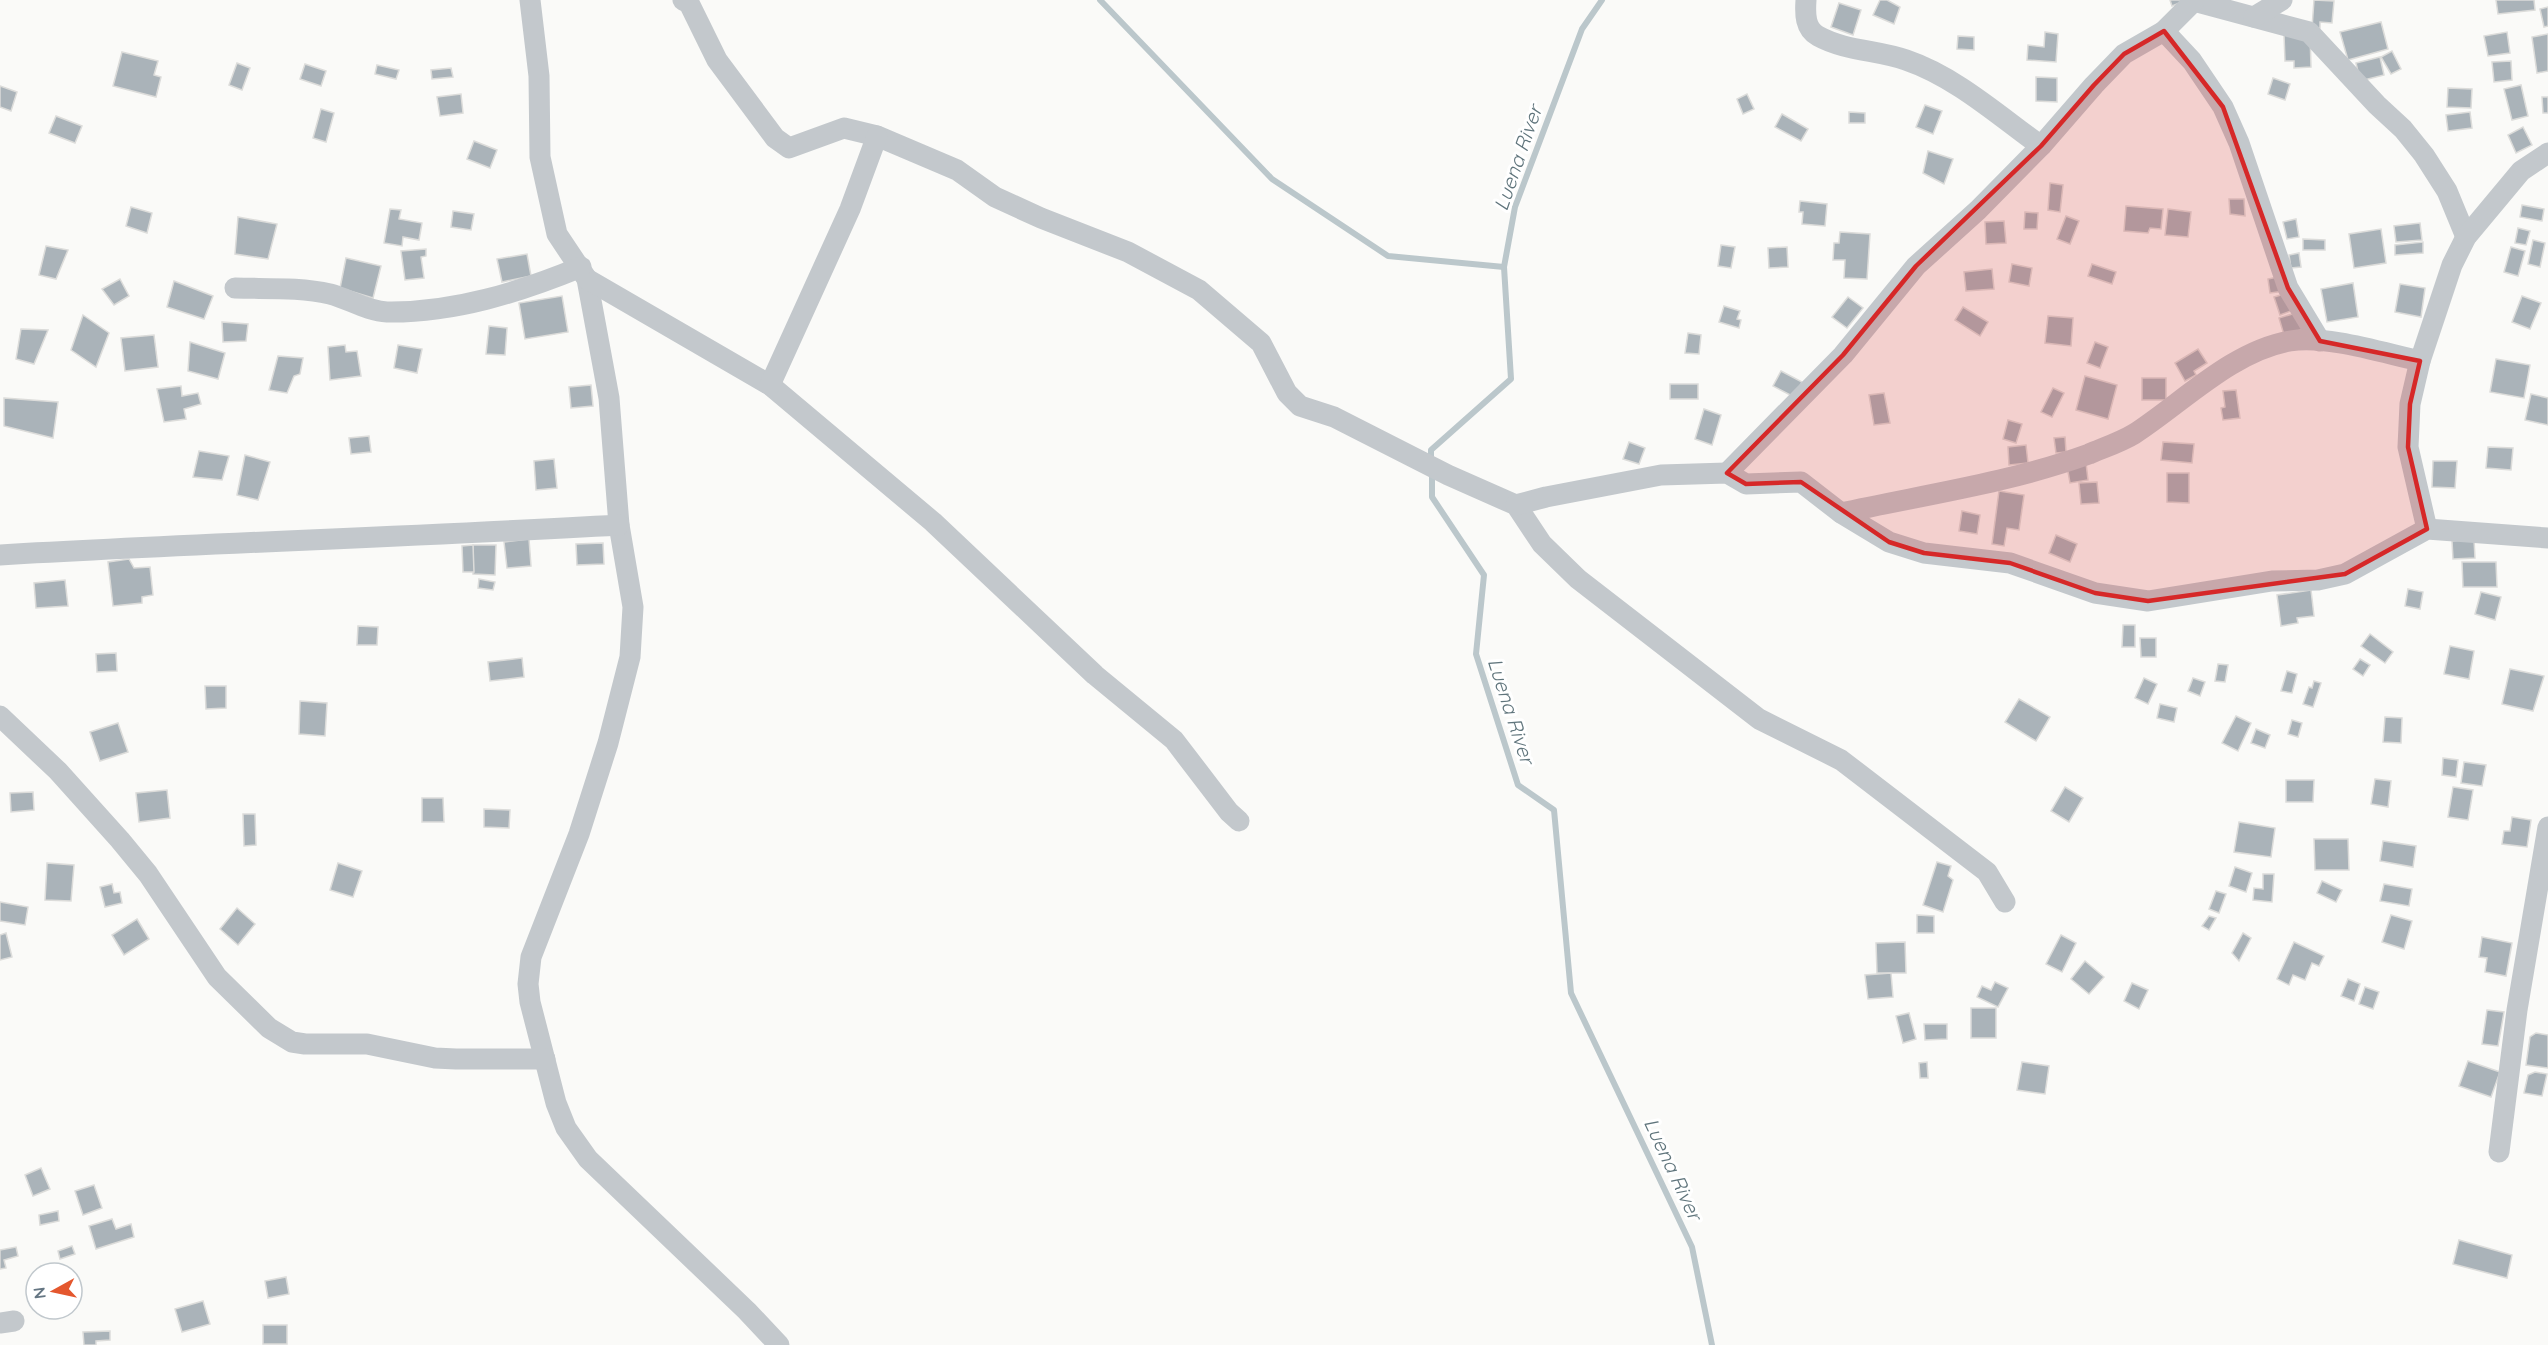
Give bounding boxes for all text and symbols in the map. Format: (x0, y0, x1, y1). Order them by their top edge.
water label: Luena River (1488, 100, 1548, 214)
water label: Luena River (1483, 655, 1541, 769)
water label: Luena River (1639, 1114, 1709, 1226)
north arrow (24, 1261, 84, 1321)
text: N (28, 1286, 50, 1300)

